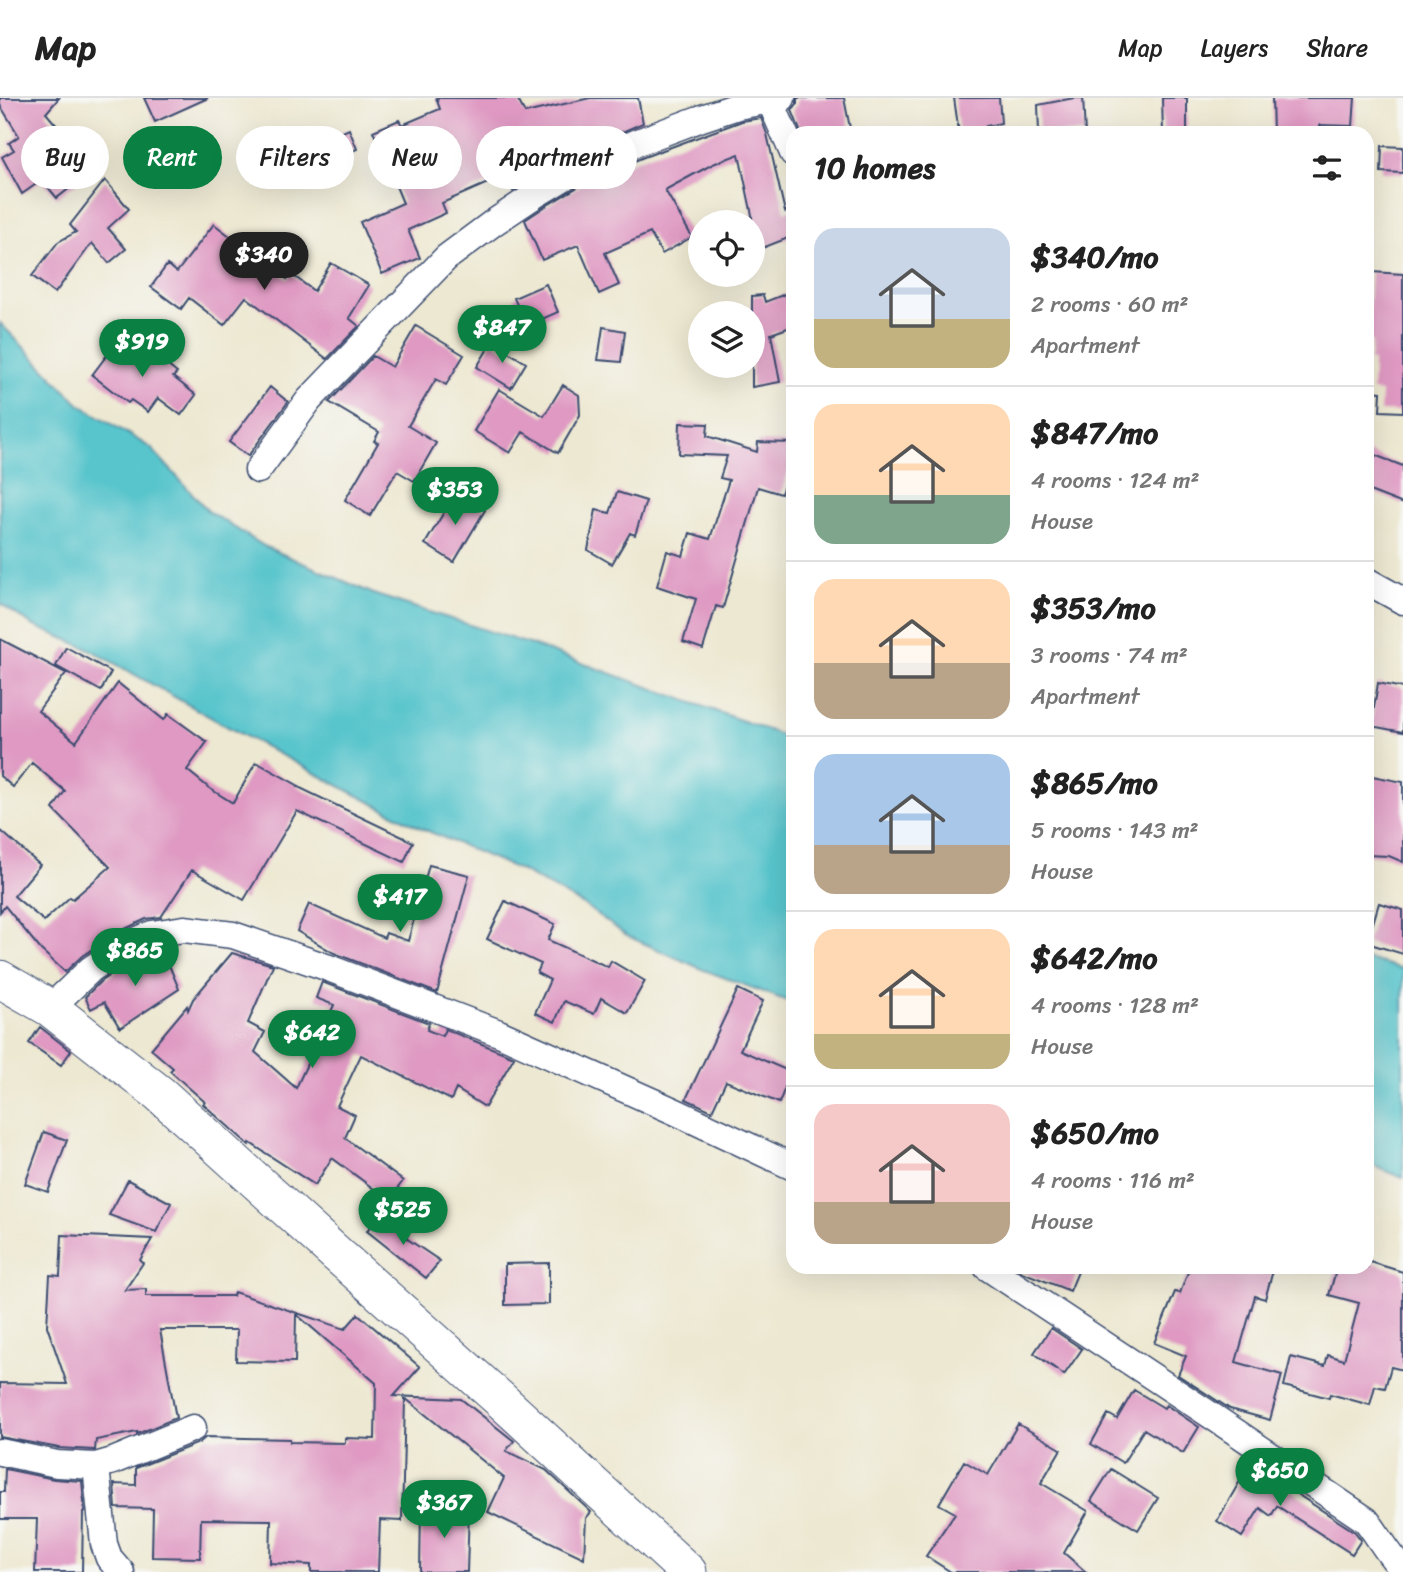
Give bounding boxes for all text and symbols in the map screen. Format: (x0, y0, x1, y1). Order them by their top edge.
text: Map (35, 19, 96, 77)
text: Map (1118, 27, 1163, 69)
text: Layers (1201, 27, 1268, 69)
text: Share (1306, 27, 1368, 69)
chip: Buy (21, 126, 109, 189)
chip: Rent (123, 126, 222, 189)
chip: Filters (236, 126, 354, 189)
chip: New (368, 126, 462, 189)
chip: Apartment (476, 126, 637, 189)
text: 10 homes (814, 141, 935, 195)
icon: filters (1308, 149, 1346, 187)
map controls (688, 210, 765, 378)
button: locate (688, 210, 765, 287)
text: $340/mo (1031, 230, 1159, 284)
pin: $340 (223, 232, 305, 292)
text: $340 (235, 234, 293, 275)
icon: home (870, 256, 954, 340)
text: 2 rooms · 60 m² (1031, 284, 1189, 325)
button: layers (688, 301, 765, 378)
pin: $847 (461, 306, 543, 365)
text: $847 (474, 307, 530, 348)
pin: $919 (101, 320, 183, 379)
text: $919 (115, 321, 169, 362)
text: Apartment (1031, 325, 1140, 366)
text: $847/mo (1031, 406, 1158, 460)
icon: home (870, 432, 954, 516)
text: 4 rooms · 124 m² (1031, 460, 1200, 501)
pin: $353 (414, 468, 496, 527)
text: $353 (428, 469, 482, 510)
text: House (1031, 501, 1093, 542)
text: $353/mo (1031, 581, 1156, 635)
icon: home (870, 607, 954, 691)
text: 3 rooms · 74 m² (1031, 635, 1188, 676)
text: Apartment (1031, 676, 1140, 717)
text: $865/mo (1031, 756, 1158, 810)
icon: home (870, 782, 954, 866)
text: 5 rooms · 143 m² (1031, 810, 1199, 851)
text: House (1031, 851, 1093, 892)
pin: $417 (359, 874, 441, 934)
text: $417 (374, 876, 426, 917)
pin: $865 (94, 928, 176, 988)
text: $865 (107, 930, 163, 971)
text: $642/mo (1031, 931, 1157, 985)
icon: home (870, 957, 954, 1041)
text: 4 rooms · 128 m² (1031, 985, 1199, 1026)
pin: $642 (271, 1010, 353, 1070)
text: $642 (284, 1012, 340, 1053)
text: House (1031, 1026, 1093, 1067)
text: $650/mo (1031, 1106, 1159, 1160)
icon: home (870, 1132, 954, 1216)
text: 4 rooms · 116 m² (1031, 1160, 1195, 1201)
pin: $525 (362, 1188, 444, 1247)
text: $525 (375, 1189, 431, 1230)
text: House (1031, 1201, 1093, 1242)
pin: $650 (1239, 1448, 1321, 1508)
text: $650 (1251, 1450, 1309, 1491)
pin: $367 (403, 1480, 485, 1540)
text: $367 (417, 1482, 471, 1523)

